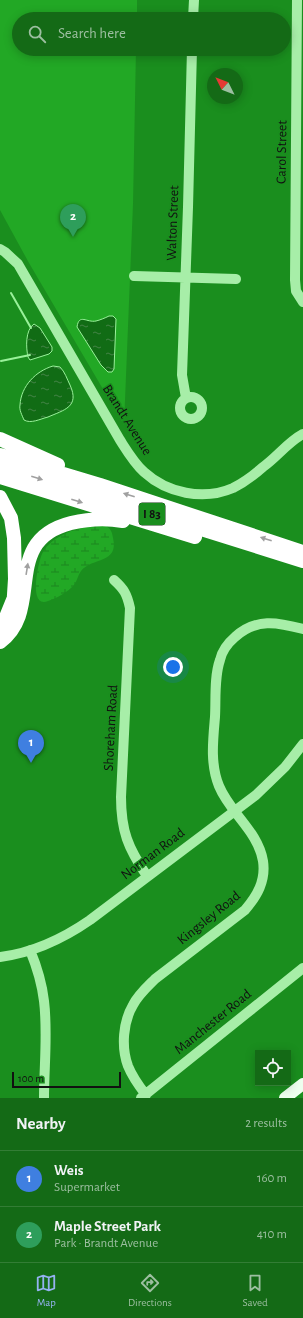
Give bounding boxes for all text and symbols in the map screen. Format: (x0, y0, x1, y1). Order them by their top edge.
search box (12, 12, 291, 56)
icon: search (26, 23, 48, 45)
text: Search here (58, 26, 126, 41)
north arrow (207, 68, 243, 104)
street label: Carol Street (274, 119, 290, 184)
street label: Walton Street (165, 185, 181, 261)
pin: 2 (60, 204, 86, 237)
street label: Brandt Avenue (100, 382, 154, 458)
one-way arrow (32, 475, 44, 481)
one-way arrow (123, 491, 135, 497)
one-way arrow (72, 498, 84, 504)
road number: I 83 (139, 503, 165, 525)
one-way arrow (260, 536, 272, 542)
one-way arrow (24, 563, 30, 575)
your location (163, 657, 183, 677)
street label: Shoreham Road (102, 684, 120, 772)
pin: 1 (18, 730, 44, 763)
street label: Norman Road (119, 826, 187, 882)
street label: Kingsley Road (175, 889, 243, 947)
street label: Manchester Road (172, 987, 254, 1057)
map controls (255, 1050, 291, 1086)
button: locate (255, 1050, 291, 1086)
scale bar (12, 1070, 121, 1089)
text: 100 m (18, 1073, 44, 1084)
text: Nearby (16, 1115, 66, 1132)
text: 2 results (245, 1117, 287, 1130)
text: Weis (54, 1163, 84, 1178)
text: 1 (27, 1172, 31, 1185)
text: 160 m (257, 1172, 287, 1185)
text: Supermarket (54, 1181, 120, 1194)
text: Maple Street Park (54, 1219, 161, 1234)
text: 2 (26, 1228, 32, 1241)
text: 410 m (257, 1228, 287, 1241)
text: Park · Brandt Avenue (54, 1237, 158, 1250)
tab: Map (35, 1272, 57, 1309)
tab: Directions (128, 1272, 172, 1309)
tab: Saved (242, 1272, 268, 1309)

